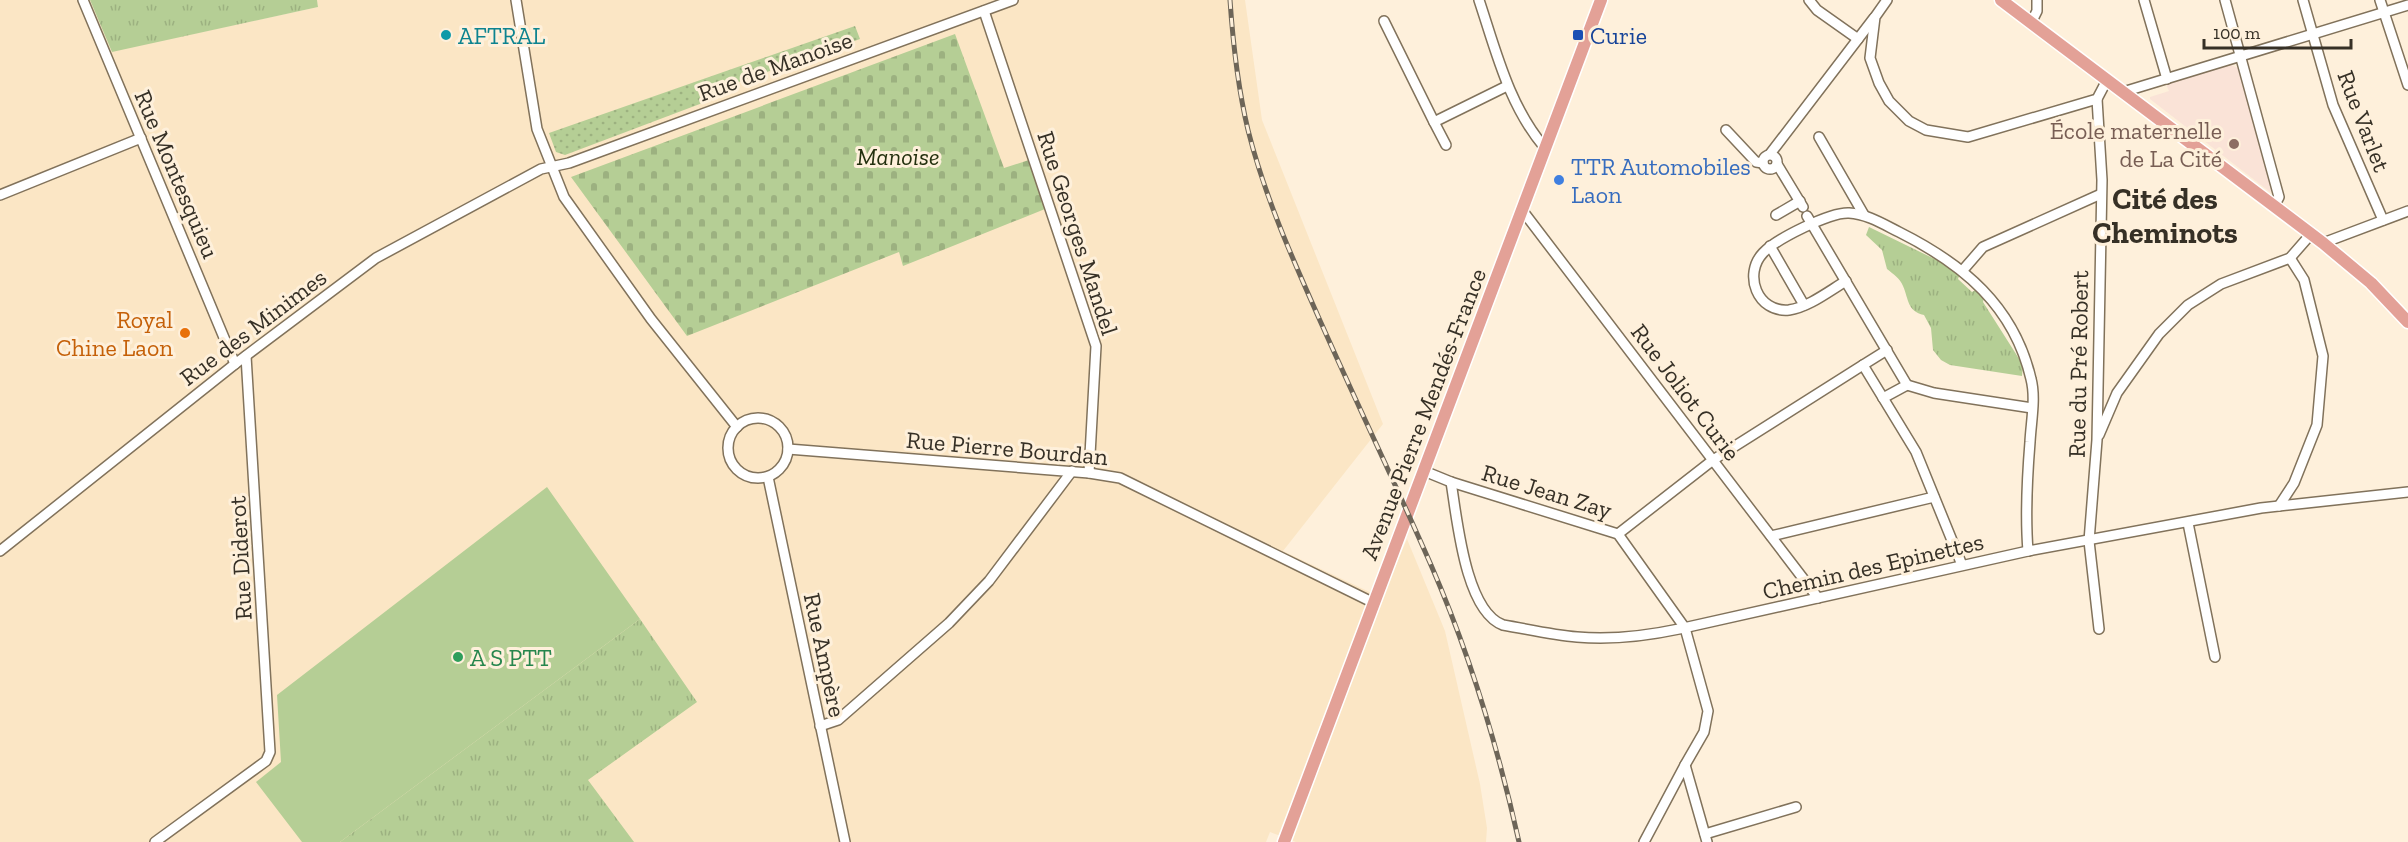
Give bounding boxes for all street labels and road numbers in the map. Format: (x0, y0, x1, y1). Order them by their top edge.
street label: Rue de Manoise (694, 25, 856, 107)
street label: Rue Varlet (2331, 66, 2397, 176)
street label: Rue Montesquieu (128, 85, 226, 263)
street label: Rue Georges Mandel (1031, 127, 1125, 339)
street label: Rue des Minimes (174, 262, 332, 392)
street label: Avenue Pierre Mendés-France (1354, 264, 1492, 564)
street label: Rue du Pré Robert (2062, 270, 2094, 458)
street label: Rue Joliot Curie (1625, 318, 1747, 466)
street label: Rue Pierre Bourdan (905, 425, 1109, 471)
street label: Rue Jean Zay (1479, 458, 1616, 525)
street label: Rue Diderot (222, 495, 258, 621)
street label: Chemin des Epinettes (1760, 526, 1986, 606)
street label: Rue Ampère (798, 590, 852, 720)

